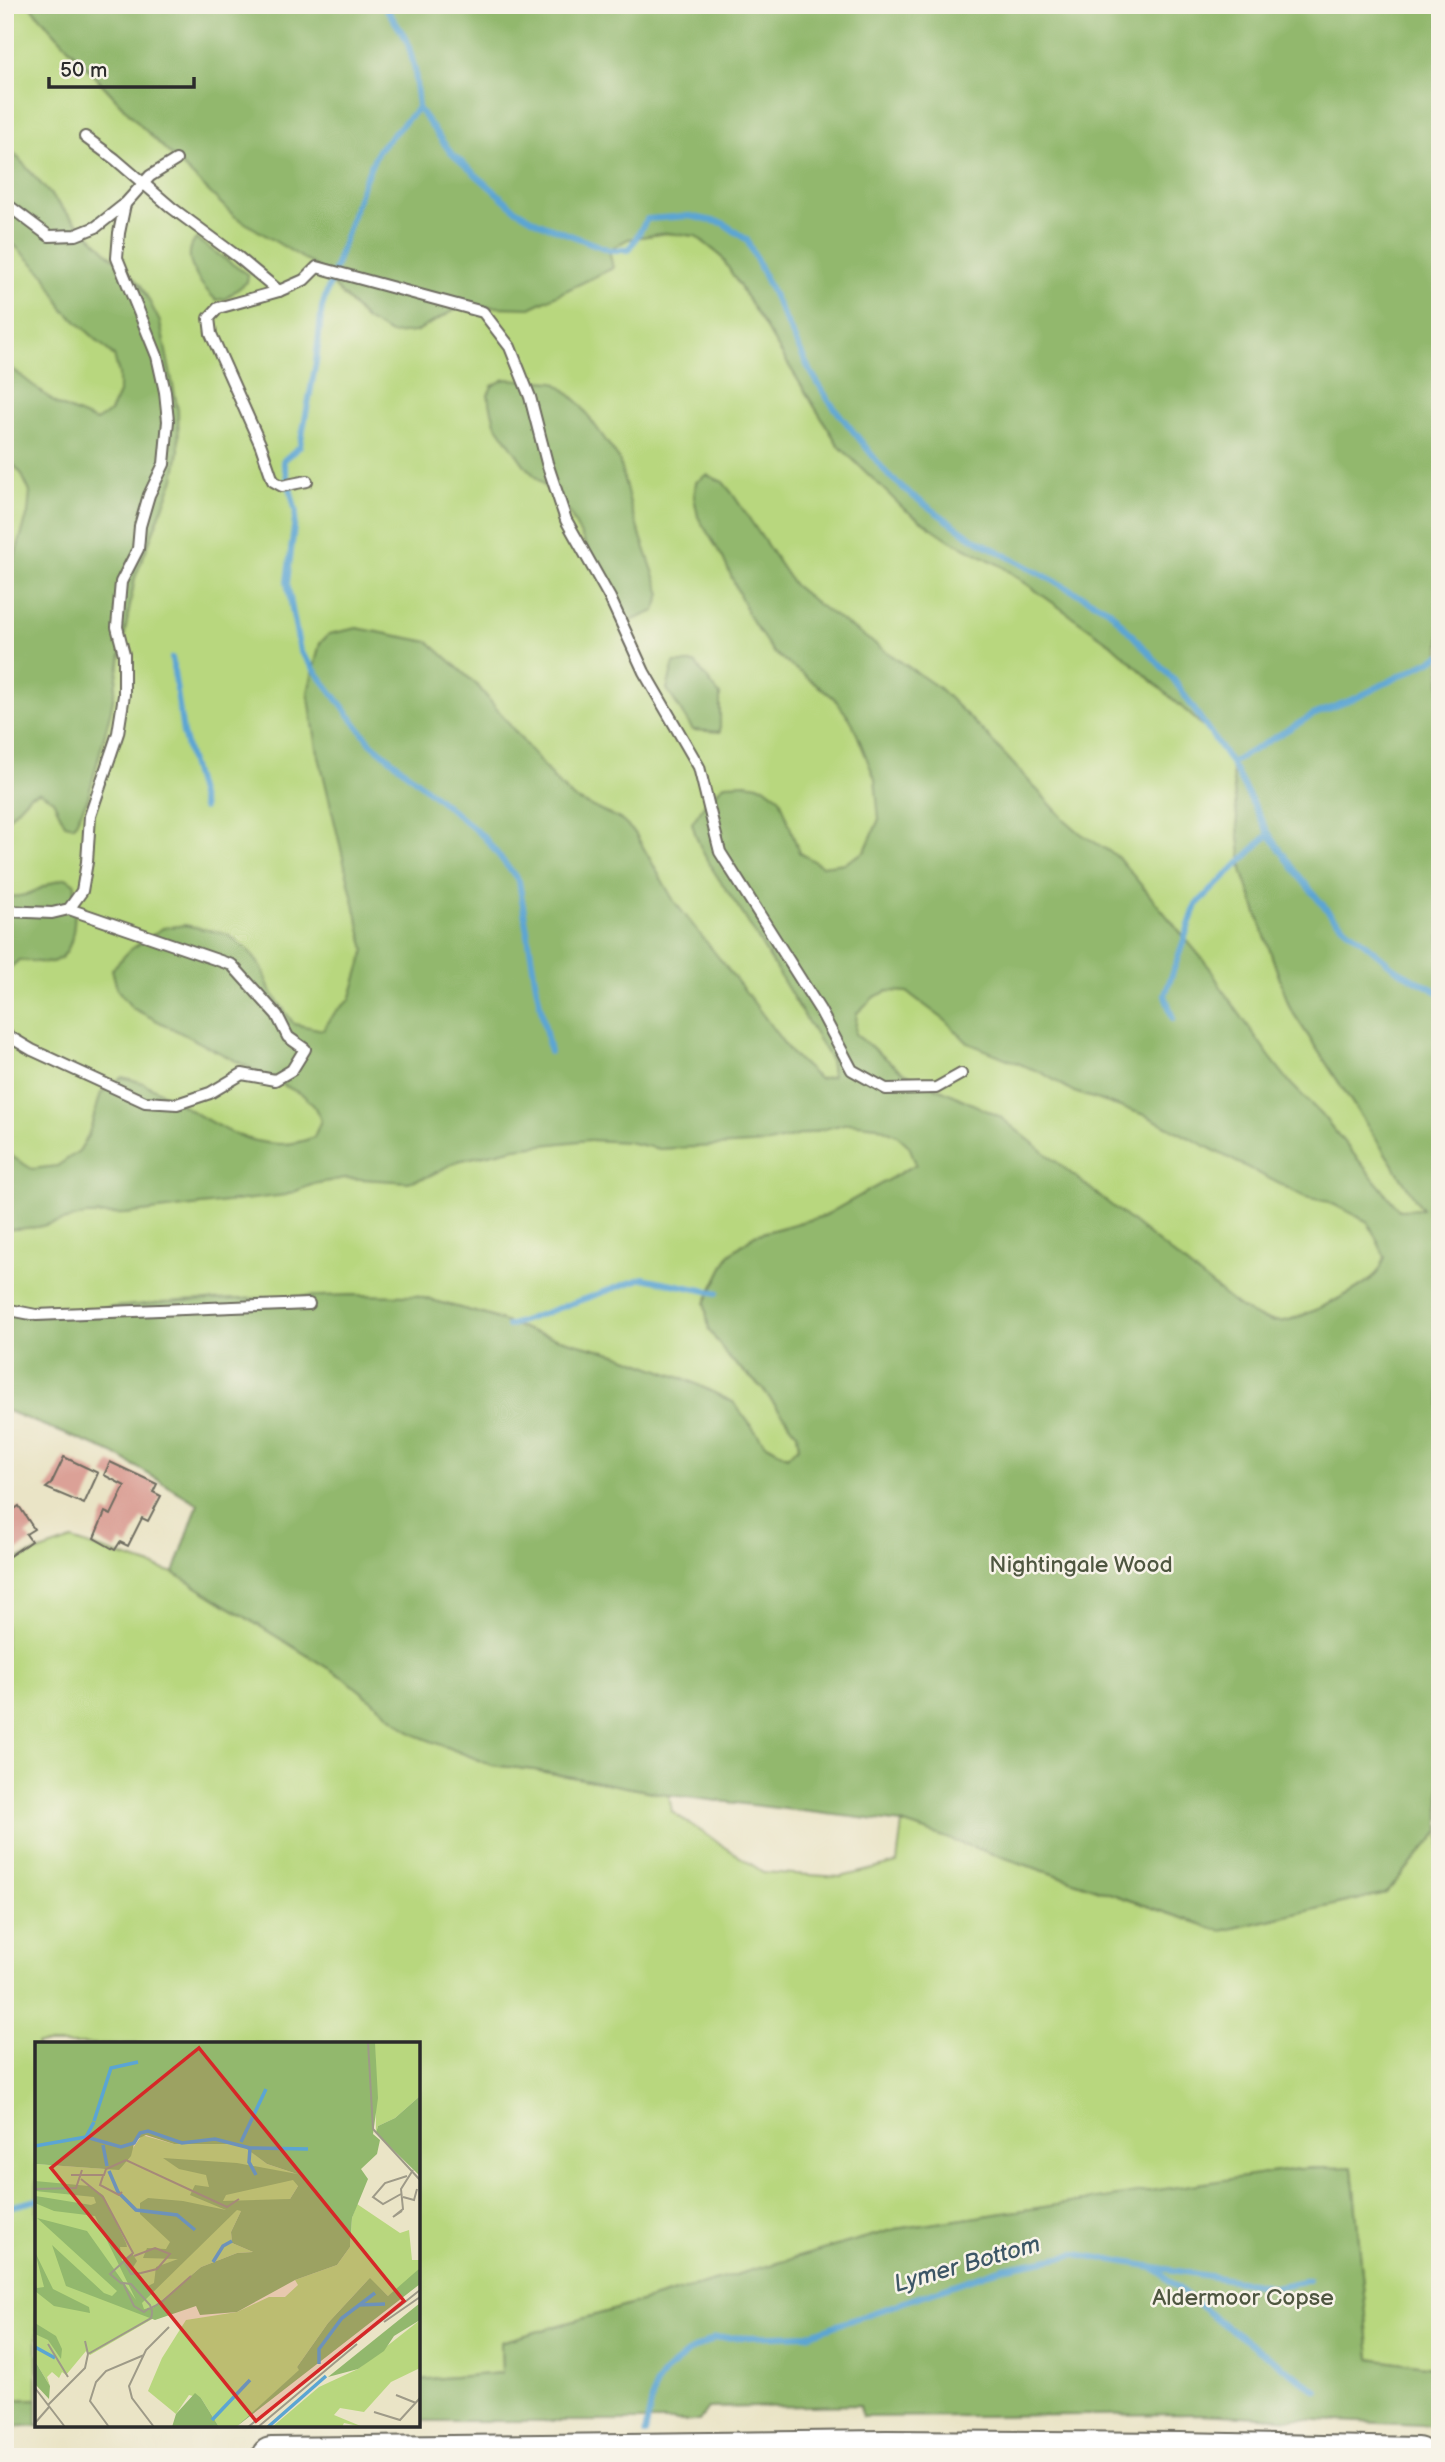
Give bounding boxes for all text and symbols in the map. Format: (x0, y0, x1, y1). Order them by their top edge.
scale bar (49, 46, 194, 90)
text: 50 m (60, 58, 107, 83)
park label: Nightingale Wood (989, 1551, 1173, 1579)
inset map (35, 2042, 420, 2427)
water label: Lymer Bottom (891, 2229, 1043, 2299)
park label: Aldermoor Copse (1152, 2284, 1334, 2312)

